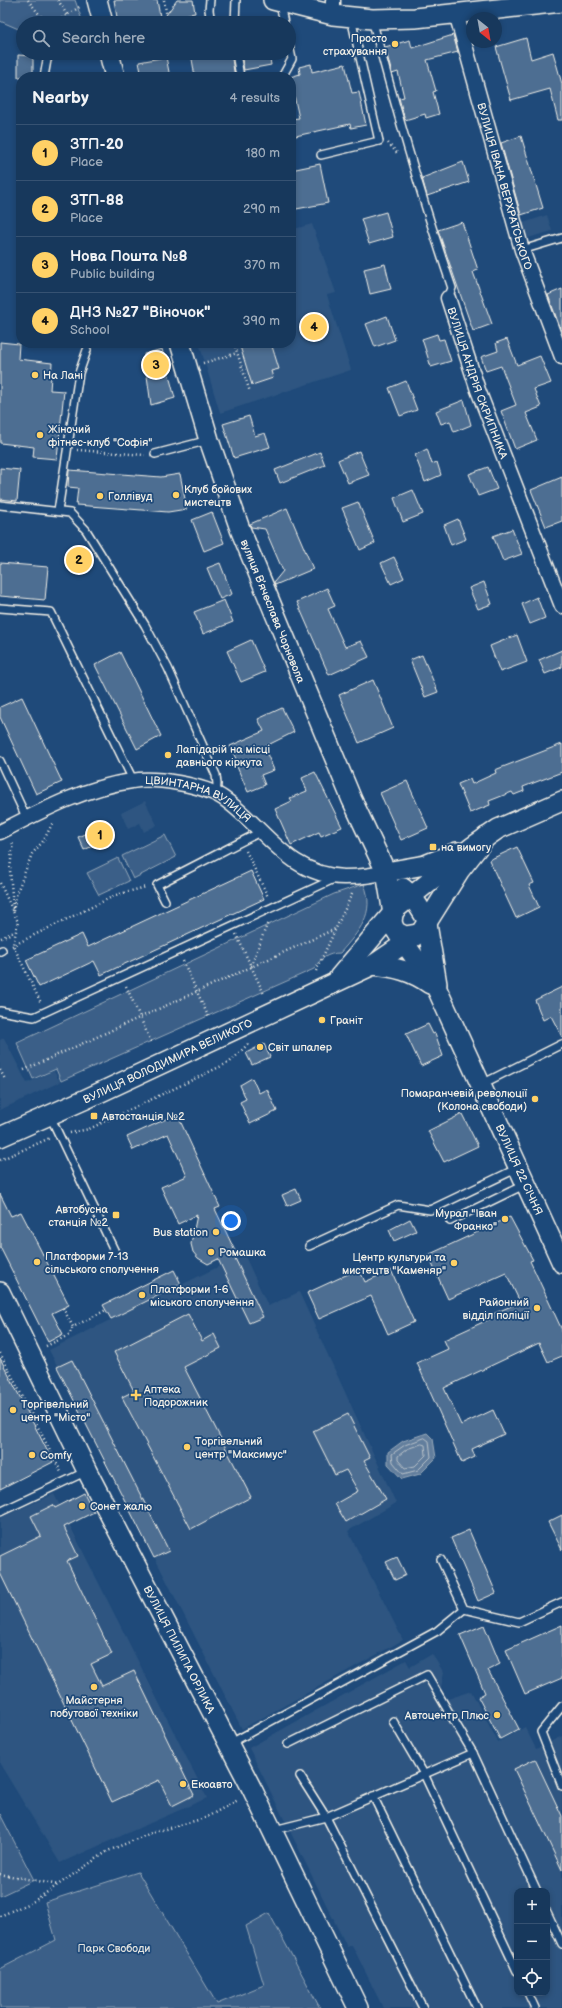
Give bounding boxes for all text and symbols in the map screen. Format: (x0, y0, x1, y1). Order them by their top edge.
north arrow (466, 12, 502, 48)
search box (16, 16, 296, 60)
icon: search (30, 27, 52, 49)
text: Search here (62, 29, 145, 48)
place label: Просто страхування (323, 32, 387, 58)
marker: Просто страхування (390, 39, 400, 49)
text: Nearby (32, 88, 89, 108)
text: 4 results (230, 90, 280, 106)
street label: ВУЛИЦЯ ІВАНА ВЕРХРАТСЬКОГО (474, 101, 535, 272)
text: ЗТП-20 (70, 135, 124, 154)
text: 1 (42, 145, 48, 161)
text: 180 m (245, 145, 280, 161)
text: Place (70, 154, 103, 170)
text: ЗТП-88 (70, 191, 124, 210)
text: 2 (41, 201, 49, 217)
text: 290 m (243, 201, 280, 217)
text: Place (70, 210, 103, 226)
text: Нова Пошта №8 (70, 247, 187, 266)
text: 3 (41, 257, 49, 273)
text: 370 m (244, 257, 280, 273)
text: Public building (70, 266, 155, 282)
text: ДНЗ №27 "Віночок" (70, 303, 211, 322)
street label: ВУЛИЦЯ АНДРІЯ СКРИПНИКА (444, 306, 510, 461)
pin: 4 (301, 312, 327, 342)
text: 4 (41, 313, 49, 329)
text: 390 m (243, 313, 280, 329)
text: School (70, 322, 110, 338)
pin: 3 (143, 350, 169, 380)
place label: На Лані (43, 369, 83, 382)
marker: На Лані (30, 370, 40, 380)
place label: Жіночий фітнес-клуб "Софія" (48, 423, 152, 449)
marker: Жіночий фітнес-клуб "Софія" (35, 430, 45, 440)
place label: Клуб бойових мистецтв (184, 483, 252, 509)
place label: Голлівуд (108, 490, 153, 503)
marker: Клуб бойових мистецтв (171, 490, 181, 500)
marker: Голлівуд (95, 491, 105, 501)
street label: вулиця Вʼячеслава Чорновола (238, 537, 308, 685)
pin: 2 (66, 545, 92, 575)
place label: Лапідарій на місці давнього кіркута (175, 743, 270, 769)
marker: Лапідарій на місці давнього кіркута (163, 750, 173, 760)
street label: ЦВИНТАРНА ВУЛИЦЯ (145, 774, 253, 825)
pin: 1 (87, 820, 113, 850)
place label: на вимогу (441, 841, 491, 854)
marker: на вимогу (428, 842, 438, 852)
place label: Граніт (330, 1014, 363, 1027)
marker: Граніт (317, 1015, 327, 1025)
street label: ВУЛИЦЯ ВОЛОДИМИРА ВЕЛИКОГО (81, 1016, 254, 1106)
place label: Світ шпалер (268, 1041, 333, 1054)
marker: Світ шпалер (255, 1042, 265, 1052)
place label: Помаранчевій революції (Колона свободи) (401, 1087, 527, 1113)
marker: Помаранчевій революції (Колона свободи) (530, 1094, 540, 1104)
place label: Автостанція №2 (101, 1110, 185, 1123)
marker: Автостанція №2 (89, 1111, 99, 1121)
street label: ВУЛИЦЯ 22 СІЧНЯ (493, 1122, 545, 1217)
place label: Автобусна станція №2 (48, 1203, 109, 1229)
place label: Мурал "Іван Франко" (435, 1207, 497, 1233)
marker: Автобусна станція №2 (111, 1210, 121, 1220)
your location (221, 1211, 241, 1231)
marker: Мурал "Іван Франко" (500, 1214, 510, 1224)
place label: Bus station (153, 1226, 208, 1239)
marker: Bus station (211, 1227, 221, 1237)
place label: Ромашка (219, 1246, 267, 1259)
marker: Ромашка (206, 1247, 216, 1257)
place label: Платформи 7-13 сільського сполучення (45, 1250, 159, 1276)
place label: Центр культури та мистецтв "Каменяр" (342, 1251, 446, 1277)
marker: Платформи 7-13 сільського сполучення (32, 1257, 42, 1267)
marker: Центр культури та мистецтв "Каменяр" (449, 1258, 459, 1268)
place label: Платформи 1-6 міського сполучення (150, 1283, 254, 1309)
marker: Платформи 1-6 міського сполучення (137, 1290, 147, 1300)
place label: Районний відділ поліції (462, 1296, 529, 1322)
marker: Районний відділ поліції (532, 1303, 542, 1313)
place label: Аптека Подорожник (143, 1383, 208, 1409)
marker: Аптека Подорожник (131, 1390, 141, 1400)
place label: Торгівельний центр "Місто" (21, 1398, 90, 1424)
marker: Торгівельний центр "Місто" (8, 1405, 18, 1415)
place label: Торгівельний центр "Максимус" (195, 1435, 287, 1461)
marker: Торгівельний центр "Максимус" (182, 1442, 192, 1452)
place label: Comfy (40, 1449, 72, 1462)
marker: Comfy (27, 1450, 37, 1460)
place label: Сонет жалю (90, 1500, 152, 1513)
marker: Сонет жалю (77, 1501, 87, 1511)
street label: ВУЛИЦЯ ПИЛИПА ОРЛИКА (141, 1584, 218, 1716)
marker: Майстерня побутової техніки (89, 1682, 99, 1692)
place label: Майстерня побутової техніки (50, 1694, 138, 1720)
place label: Автоцентр Плюс (404, 1709, 490, 1722)
marker: Автоцентр Плюс (492, 1710, 502, 1720)
place label: Екоавто (191, 1778, 233, 1791)
marker: Екоавто (178, 1779, 188, 1789)
map controls (514, 1888, 550, 1996)
button: + (514, 1888, 550, 1924)
button: − (514, 1924, 550, 1960)
park label: Парк Свободи (78, 1942, 151, 1955)
button: locate (514, 1960, 550, 1996)

